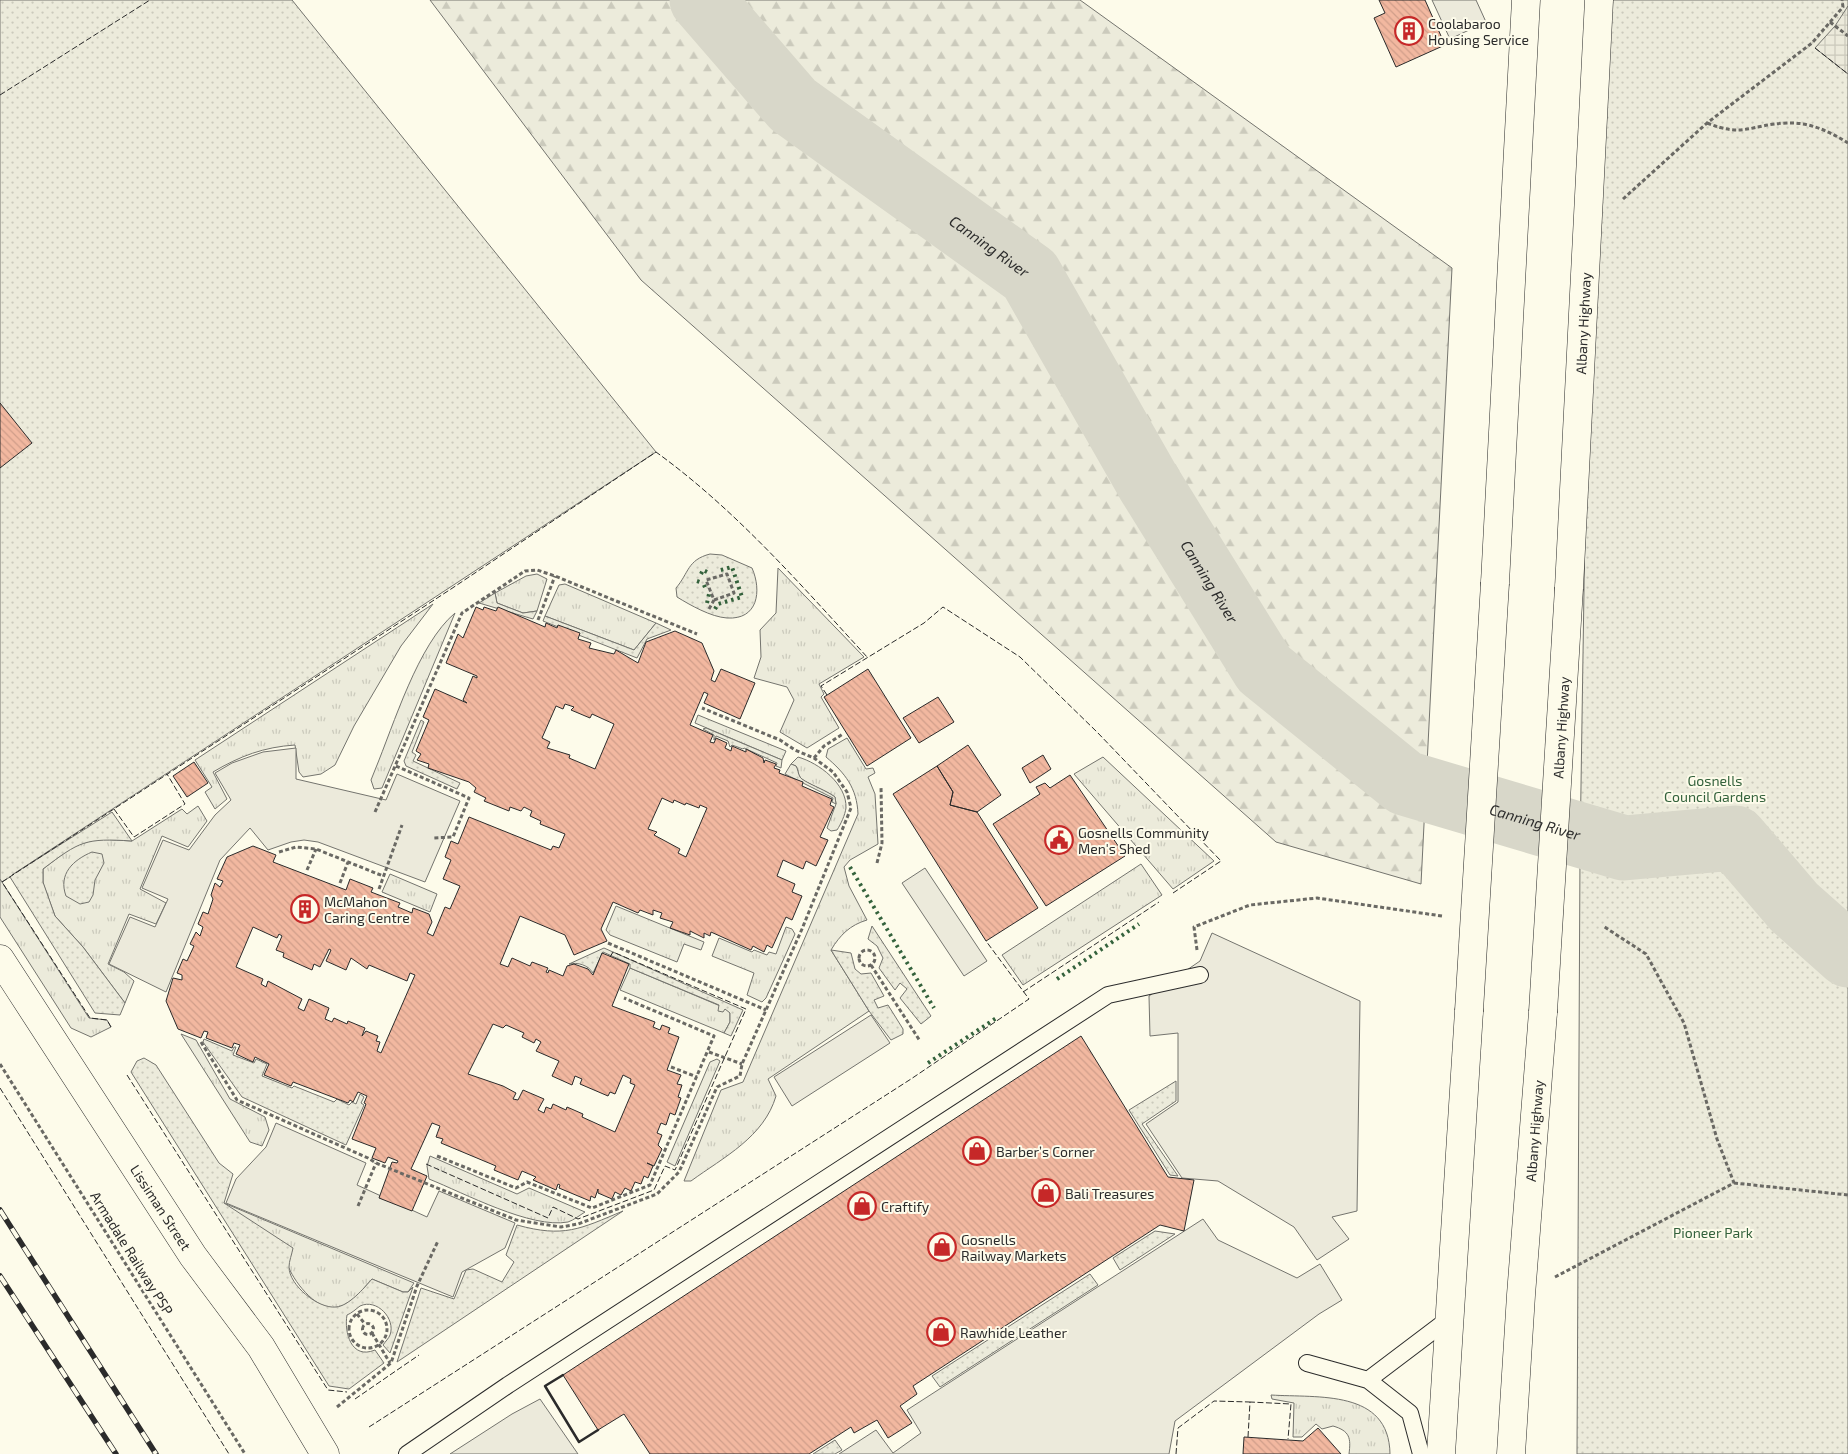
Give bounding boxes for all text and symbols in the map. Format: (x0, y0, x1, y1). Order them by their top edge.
place label: Coolabaroo Housing Service (1428, 15, 1529, 48)
building icon: Coolabaroo Housing Service (1394, 16, 1424, 46)
water label: Canning River (946, 211, 1034, 281)
street label: Albany Highway (1571, 271, 1594, 375)
water label: Canning River (1177, 537, 1243, 627)
street label: Albany Highway (1549, 675, 1572, 779)
park label: Gosnells Council Gardens (1664, 772, 1766, 805)
water label: Canning River (1488, 800, 1584, 844)
place label: Gosnells Community Men's Shed (1078, 824, 1209, 857)
public building icon: Gosnells Community Men's Shed (1044, 825, 1074, 855)
place label: McMahon Caring Centre (324, 893, 410, 926)
building icon: McMahon Caring Centre (290, 894, 320, 924)
street label: Albany Highway (1521, 1079, 1546, 1182)
shop icon: Barber’s Corner (962, 1136, 992, 1166)
place label: Barber’s Corner (996, 1143, 1095, 1160)
street label: Lissiman Street (127, 1161, 195, 1253)
shop icon: Bali Treasures (1031, 1178, 1061, 1208)
place label: Bali Treasures (1065, 1185, 1154, 1202)
street label: Armadale Railway PSP (87, 1188, 177, 1318)
shop icon: Craftify (847, 1191, 877, 1221)
place label: Craftify (881, 1198, 930, 1215)
park label: Pioneer Park (1673, 1224, 1753, 1241)
place label: Gosnells Railway Markets (961, 1231, 1067, 1264)
shop icon: Gosnells Railway Markets (927, 1232, 957, 1262)
shop icon: Rawhide Leather (926, 1317, 956, 1347)
place label: Rawhide Leather (960, 1324, 1067, 1341)

